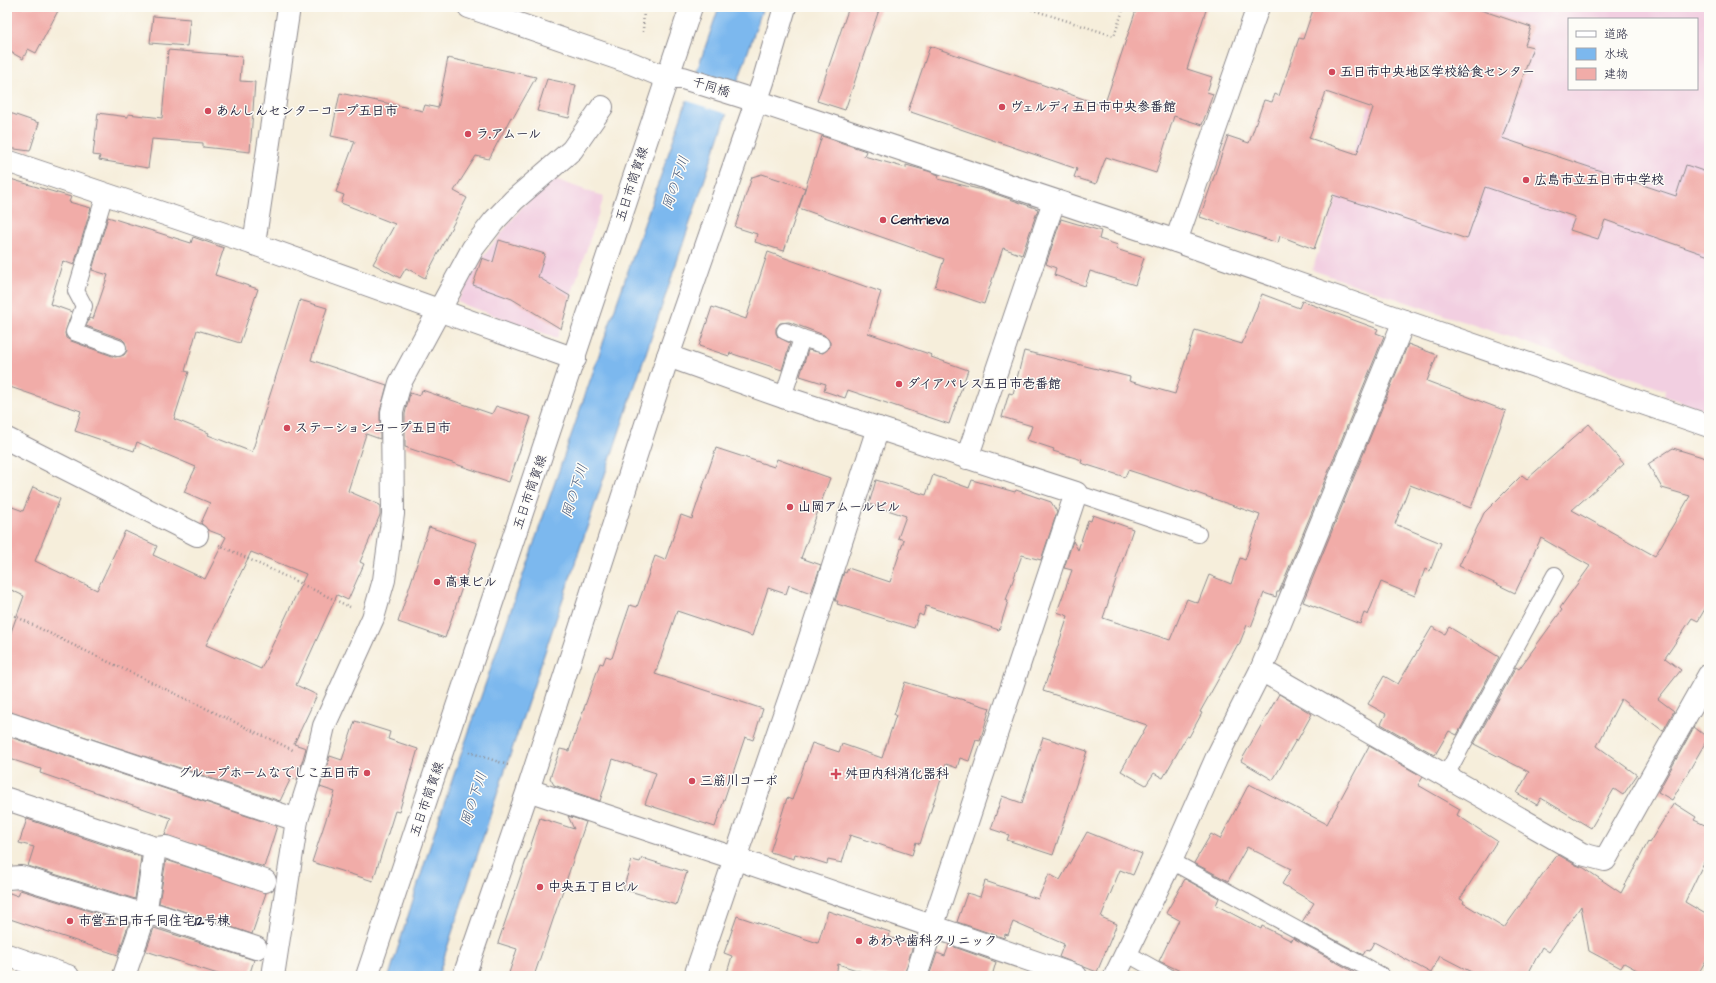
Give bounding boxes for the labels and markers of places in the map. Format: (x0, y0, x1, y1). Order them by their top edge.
place label: 五日市中央地区学校給食センター (1340, 63, 1535, 81)
marker: 五日市中央地区学校給食センター (1327, 67, 1337, 77)
place label: ヴェルディ五日市中央参番館 (1010, 98, 1176, 116)
place label: あんしんセンターコープ五日市 (216, 102, 397, 120)
marker: ヴェルディ五日市中央参番館 (997, 102, 1007, 112)
marker: あんしんセンターコープ五日市 (203, 106, 213, 116)
place label: ラ.アムール (476, 125, 541, 143)
marker: ラ.アムール (463, 129, 473, 139)
place label: 広島市立五日市中学校 (1534, 171, 1664, 189)
marker: 広島市立五日市中学校 (1521, 175, 1531, 185)
place label: Centrieva (891, 211, 949, 229)
marker: Centrieva (878, 215, 888, 225)
place label: ダイアパレス五日市壱番館 (907, 375, 1061, 393)
marker: ダイアパレス五日市壱番館 (894, 379, 904, 389)
place label: ステーションコープ五日市 (295, 419, 450, 437)
marker: ステーションコープ五日市 (282, 423, 292, 433)
place label: 山岡アムールビル (798, 498, 900, 516)
marker: 山岡アムールビル (785, 502, 795, 512)
place label: 高東ビル (445, 573, 497, 591)
marker: 高東ビル (432, 577, 442, 587)
place label: グループホームなでしこ五日市 (179, 764, 359, 782)
place label: 舛田内科消化器科 (845, 765, 950, 783)
marker: グループホームなでしこ五日市 (362, 768, 372, 778)
marker: 舛田内科消化器科 (830, 768, 842, 780)
place label: 三筋川コーポ (700, 772, 778, 790)
marker: 三筋川コーポ (687, 776, 697, 786)
place label: 中央五丁目ビル (548, 878, 639, 896)
marker: 中央五丁目ビル (535, 882, 545, 892)
place label: 市営五日市千同住宅12号棟 (78, 912, 230, 930)
marker: 市営五日市千同住宅12号棟 (65, 916, 75, 926)
place label: あわや歯科クリニック (867, 932, 997, 950)
marker: あわや歯科クリニック (854, 936, 864, 946)

